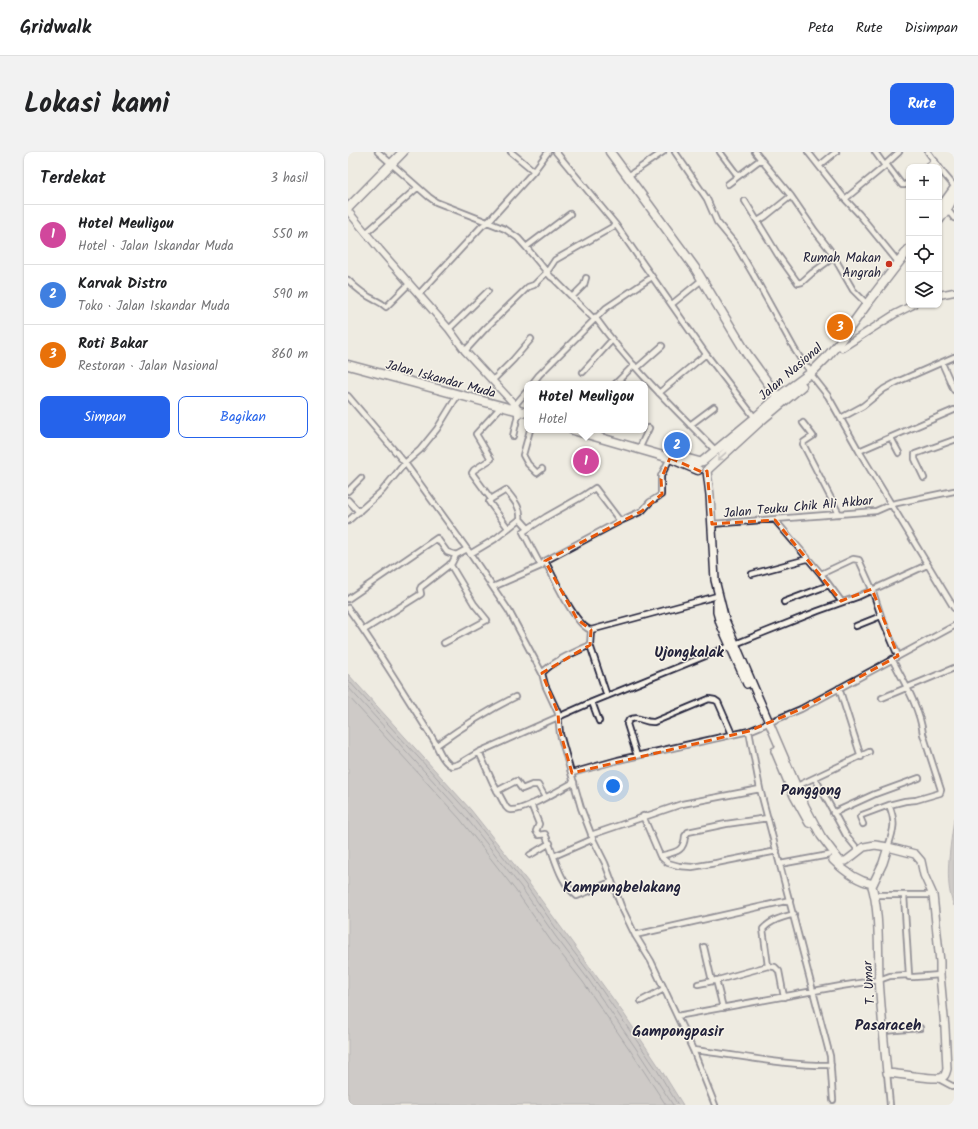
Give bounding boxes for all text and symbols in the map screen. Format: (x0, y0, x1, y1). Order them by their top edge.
text: Gridwalk (20, 13, 91, 43)
text: Peta (808, 17, 834, 39)
text: Rute (856, 17, 882, 39)
text: Disimpan (904, 17, 958, 39)
text: Lokasi kami (24, 82, 170, 127)
button: Rute (890, 83, 954, 125)
map controls (906, 164, 942, 308)
button: + (906, 164, 942, 200)
text: Terdekat (40, 165, 106, 192)
text: 3 hasil (270, 168, 308, 189)
button: − (906, 200, 942, 236)
text: Hotel Meuligou (78, 212, 174, 236)
text: 1 (51, 224, 55, 245)
text: 550 m (272, 224, 308, 245)
text: Hotel · Jalan Iskandar Muda (78, 236, 234, 257)
button: locate (906, 236, 942, 272)
place label: Rumah Makan Angrah (803, 248, 881, 284)
marker: Rumah Makan Angrah (884, 259, 894, 269)
text: Karvak Distro (78, 272, 167, 296)
button: layers (906, 272, 942, 308)
text: 2 (49, 284, 57, 305)
text: 590 m (273, 284, 308, 305)
text: Toko · Jalan Iskandar Muda (78, 296, 230, 317)
pin: 3 (827, 312, 853, 342)
text: Roti Bakar (78, 332, 148, 356)
street label: Jalan Nasional (754, 338, 828, 406)
text: 3 (49, 344, 57, 365)
text: 860 m (271, 344, 308, 365)
street label: Jalan Iskandar Muda (383, 355, 498, 404)
text: Restoran · Jalan Nasional (78, 356, 218, 377)
popup (524, 381, 648, 433)
text: Hotel Meuligou (538, 385, 634, 409)
button: Simpan (40, 396, 170, 438)
button: Bagikan (178, 396, 308, 438)
text: Hotel (538, 409, 567, 430)
pin: 2 (664, 430, 690, 460)
pin: 1 (573, 446, 599, 476)
one-way arrow (716, 451, 727, 460)
street label: Jalan Teuku Chik Ali Akbar (722, 490, 874, 524)
district label: Ujongkalak (654, 641, 724, 665)
your location (603, 776, 623, 796)
district label: Panggong (781, 779, 842, 803)
district label: Kampungbelakang (563, 876, 681, 900)
street label: T. Umar (857, 960, 881, 1005)
district label: Pasaraceh (855, 1014, 921, 1038)
district label: Gampongpasir (632, 1020, 724, 1044)

